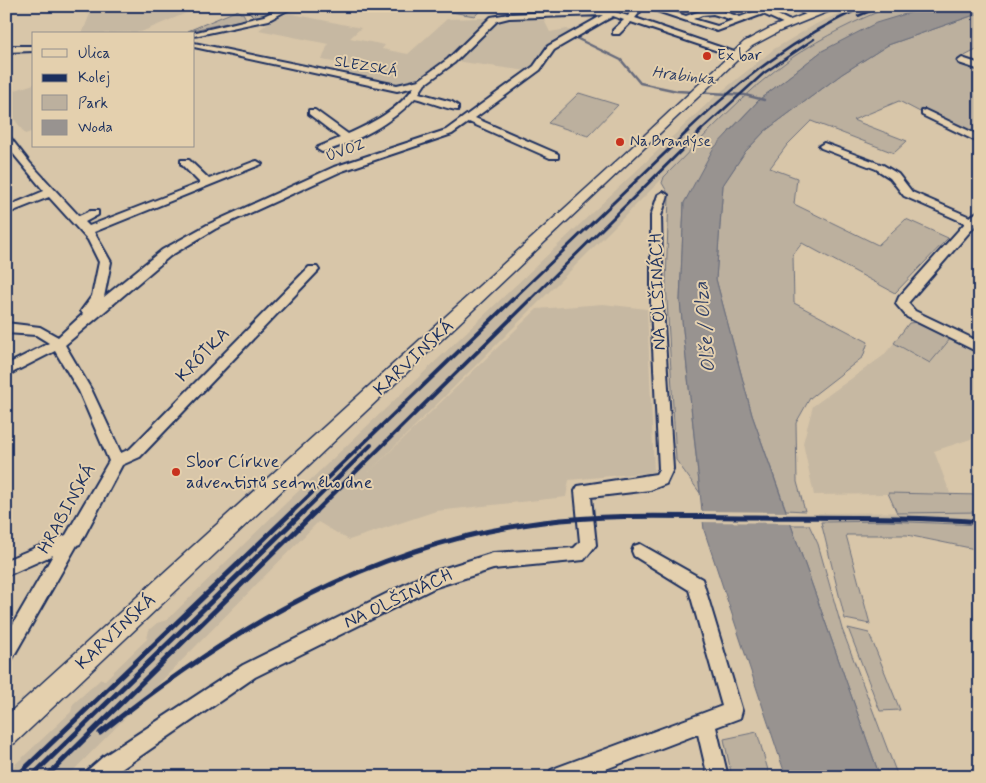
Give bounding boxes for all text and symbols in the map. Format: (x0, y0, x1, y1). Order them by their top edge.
legend (32, 32, 195, 148)
text: Ulica (78, 44, 111, 64)
place label: Ex bar (717, 46, 762, 66)
marker: Ex bar (701, 50, 713, 62)
street label: SLEZSKÁ (333, 51, 399, 82)
water label: Hrabinka (651, 62, 719, 91)
text: Kolej (78, 68, 110, 88)
text: Park (78, 94, 108, 114)
text: Woda (78, 118, 113, 138)
place label: Na Brandýse (630, 132, 711, 152)
street label: ÚVOZ (323, 135, 368, 167)
marker: Na Brandýse (614, 136, 626, 148)
street label: NA OLŠINÁCH (644, 233, 672, 351)
water label: Olše / Olza (689, 280, 721, 373)
street label: KARVINSKÁ (369, 315, 459, 401)
street label: KRÓTKA (171, 322, 235, 388)
place label: Sbor Církve adventistů sedmého dne (186, 450, 373, 495)
street label: HRABINSKÁ (32, 460, 102, 558)
marker: Sbor Církve adventistů sedmého dne (170, 466, 182, 478)
street label: NA OLŠINÁCH (340, 563, 456, 635)
street label: KARVINSKÁ (71, 589, 161, 675)

